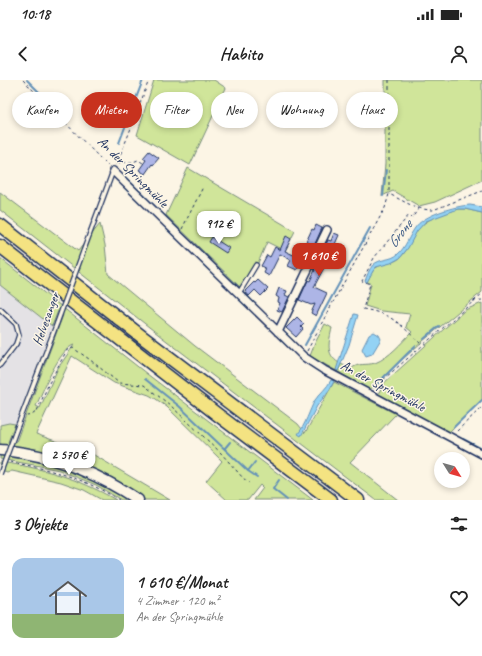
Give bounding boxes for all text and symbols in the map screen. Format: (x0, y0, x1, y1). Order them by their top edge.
text: 10:18 (20, 5, 50, 24)
icon: back (12, 43, 34, 65)
text: Habito (220, 43, 262, 65)
icon: person (448, 43, 470, 65)
chip: Kaufen (12, 92, 73, 128)
chip: Mieten (81, 92, 142, 128)
chip: Filter (150, 92, 203, 128)
chip: Neu (211, 92, 258, 128)
chip: Wohnung (266, 92, 338, 128)
chip: Haus (346, 92, 398, 128)
street label: An der Springmühle (94, 133, 173, 212)
pin: 912 € (191, 211, 247, 245)
water label: Grone (383, 215, 418, 252)
text: 912 € (206, 216, 232, 232)
pin: 1 610 € (282, 243, 356, 277)
text: 1 610 € (301, 248, 337, 264)
street label: Helvesanger (29, 289, 64, 348)
street label: An der Springmühle (338, 357, 429, 416)
pin: 2 570 € (32, 442, 106, 476)
text: 2 570 € (51, 447, 87, 463)
north arrow (434, 452, 470, 488)
map controls (434, 452, 470, 488)
icon: filters (448, 513, 470, 535)
text: 3 Objekte (12, 514, 67, 535)
text: 1 610 €/Monat (136, 572, 227, 593)
icon: home (44, 574, 92, 622)
icon: heart (448, 587, 470, 609)
text: 4 Zimmer · 120 m² (136, 593, 219, 609)
text: An der Springmühle (136, 609, 223, 625)

